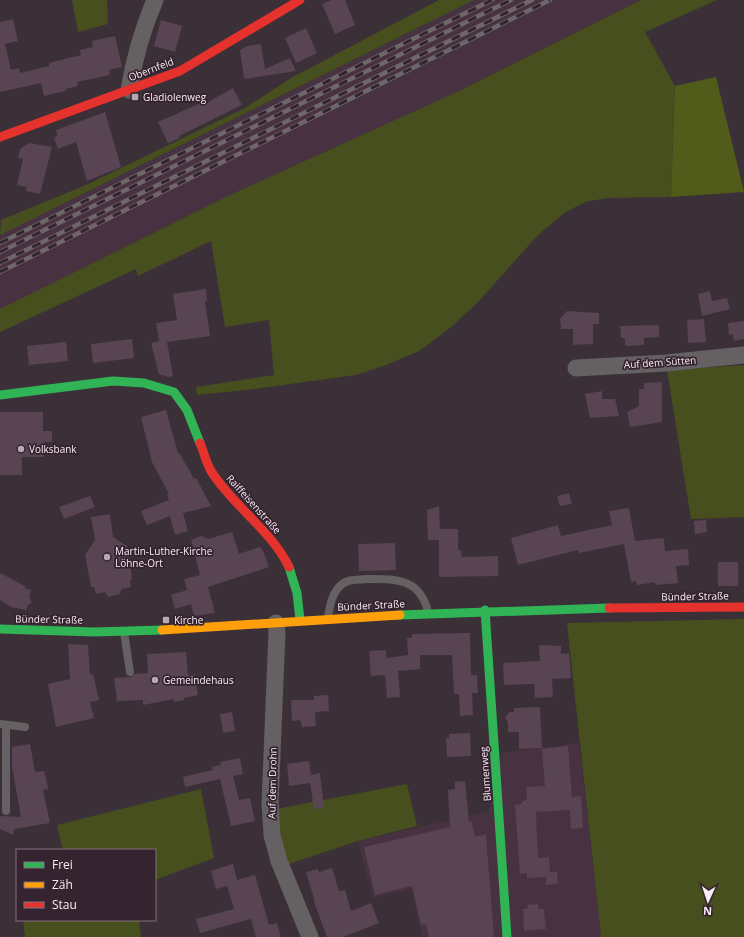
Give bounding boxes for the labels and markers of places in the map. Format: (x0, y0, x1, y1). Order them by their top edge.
place label: Gladiolenweg (143, 90, 207, 104)
marker: Gladiolenweg (130, 92, 140, 102)
place label: Volksbank (29, 442, 77, 456)
marker: Volksbank (16, 444, 26, 454)
place label: Martin-Luther-Kirche Löhne-Ort (115, 544, 213, 570)
marker: Martin-Luther-Kirche Löhne-Ort (102, 552, 112, 562)
place label: Kirche (174, 613, 204, 627)
marker: Kirche (161, 615, 171, 625)
place label: Gemeindehaus (163, 673, 234, 687)
marker: Gemeindehaus (150, 675, 160, 685)

